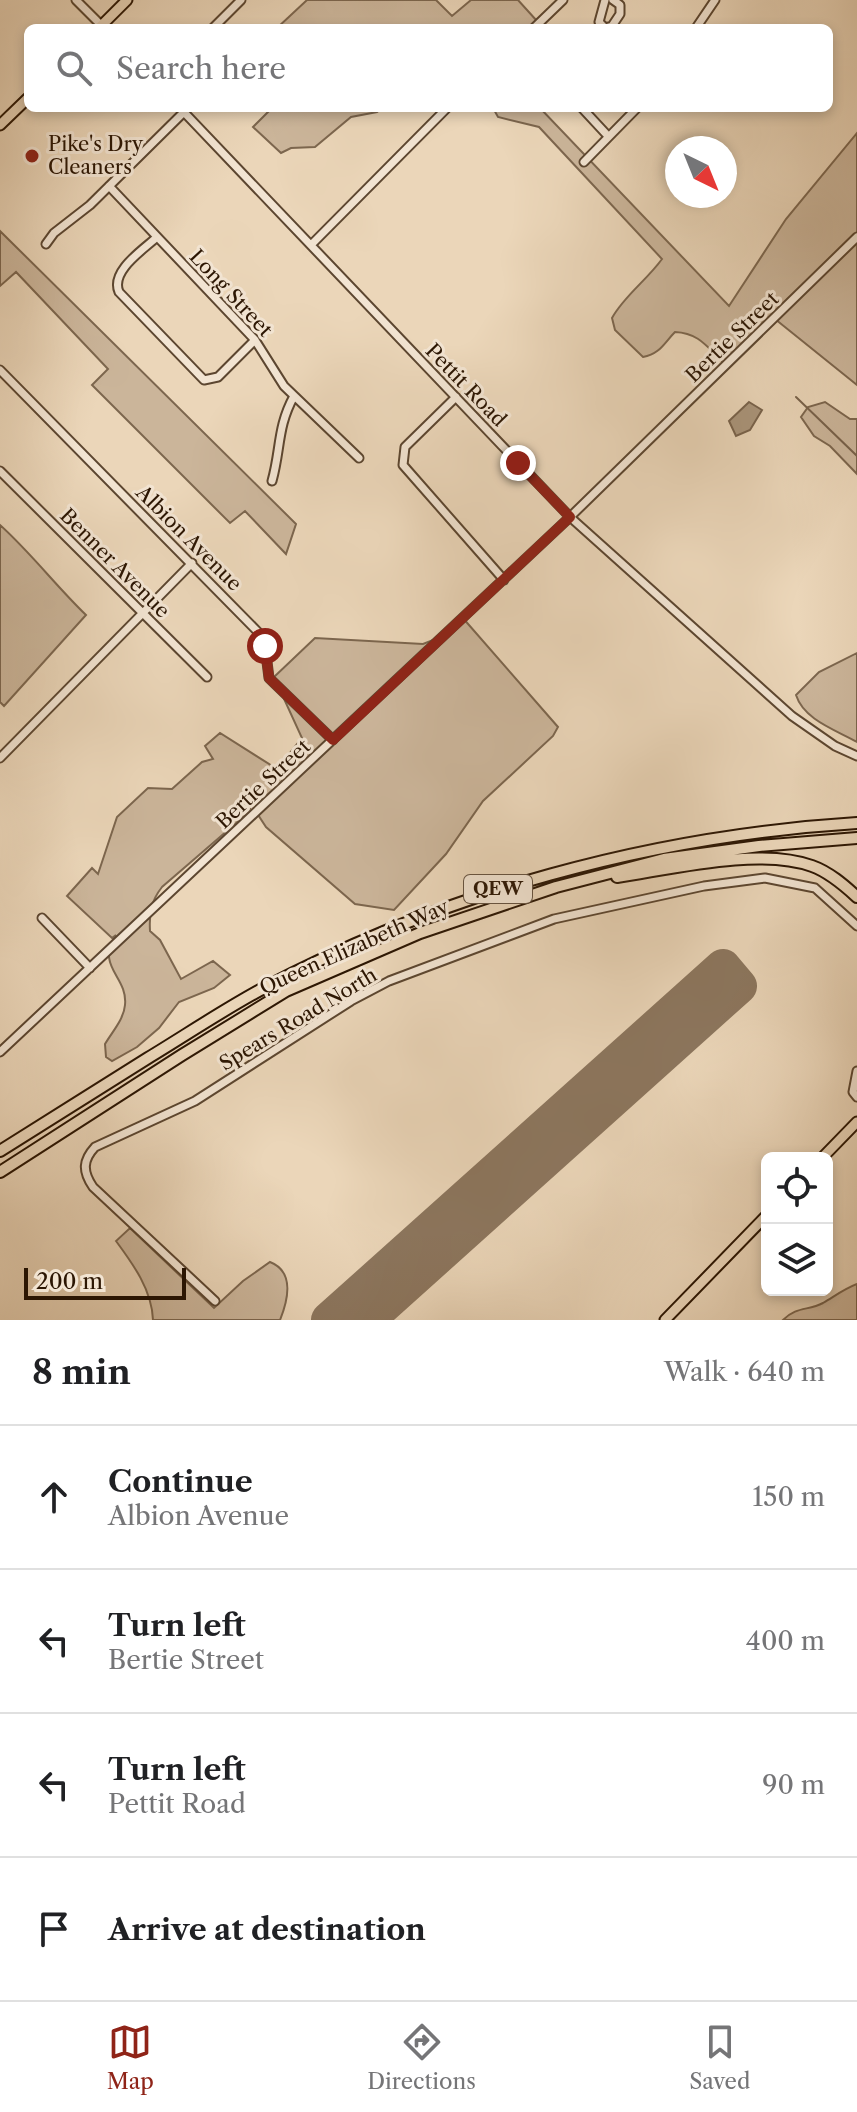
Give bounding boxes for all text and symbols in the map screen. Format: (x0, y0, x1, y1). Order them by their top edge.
search box (24, 24, 833, 112)
icon: search (52, 46, 96, 90)
text: Search here (116, 50, 286, 87)
place label: Pike's Dry Cleaners (48, 132, 144, 179)
north arrow (665, 136, 737, 208)
marker: Pike's Dry Cleaners (23, 147, 41, 165)
street label: Long Street (185, 244, 277, 342)
street label: Bertie Street (681, 287, 783, 387)
street label: Pettit Road (421, 339, 511, 431)
route end (500, 445, 536, 481)
street label: Albion Avenue (131, 480, 247, 596)
street label: Benner Avenue (55, 503, 175, 623)
route start (247, 628, 283, 664)
street label: Bertie Street (211, 734, 315, 834)
road number: QEW (464, 875, 532, 903)
street label: Queen Elizabeth Way (256, 894, 453, 1000)
street label: Spears Road North (215, 962, 382, 1076)
map controls (761, 1152, 833, 1296)
button: locate (761, 1152, 833, 1224)
button: layers (761, 1224, 833, 1296)
scale bar (24, 1264, 186, 1300)
text: 200 m (36, 1268, 103, 1295)
text: 8 min (32, 1351, 131, 1393)
text: Walk · 640 m (664, 1356, 825, 1388)
text: Continue (108, 1463, 253, 1500)
icon: ahead (32, 1475, 76, 1519)
text: 150 m (752, 1481, 825, 1513)
text: Albion Avenue (108, 1500, 289, 1532)
text: Turn left (108, 1607, 245, 1644)
icon: left (32, 1619, 76, 1663)
text: 400 m (746, 1625, 825, 1657)
text: Bertie Street (108, 1644, 264, 1676)
text: Turn left (108, 1751, 245, 1788)
icon: left (32, 1763, 76, 1807)
text: 90 m (762, 1769, 825, 1801)
text: Pettit Road (108, 1788, 246, 1820)
icon: arrive (32, 1907, 76, 1951)
text: Arrive at destination (108, 1911, 426, 1948)
tab: Map (107, 2020, 154, 2095)
tab: Directions (367, 2020, 476, 2095)
tab: Saved (689, 2020, 750, 2095)

